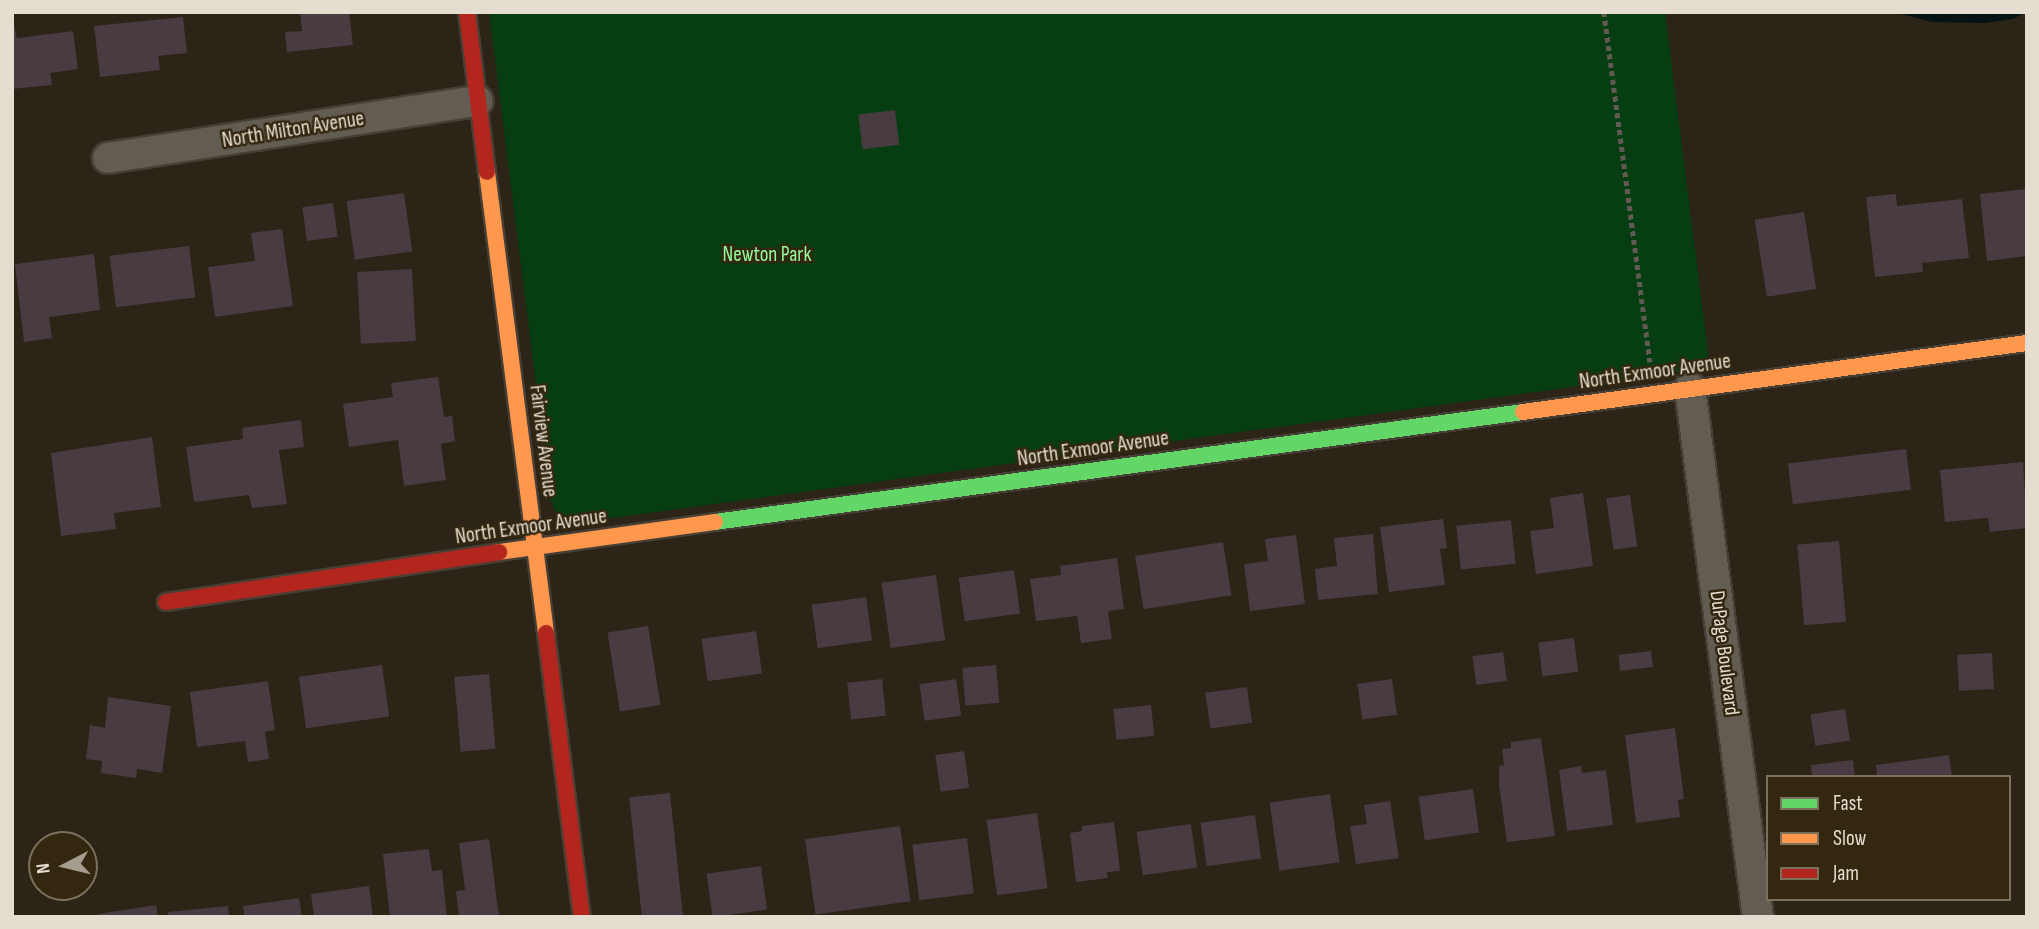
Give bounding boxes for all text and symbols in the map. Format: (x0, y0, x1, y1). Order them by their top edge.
street label: North Milton Avenue (220, 106, 366, 154)
park label: Newton Park (723, 242, 811, 268)
street label: North Exmoor Avenue (1578, 349, 1732, 395)
street label: Fairview Avenue (524, 384, 562, 498)
street label: North Exmoor Avenue (1016, 426, 1170, 472)
street label: North Exmoor Avenue (454, 504, 608, 550)
street label: DuPage Boulevard (1704, 589, 1744, 717)
legend (1766, 775, 2011, 901)
text: Fast (1833, 791, 1863, 816)
text: Slow (1833, 826, 1866, 851)
north arrow (28, 831, 98, 901)
text: Jam (1833, 861, 1859, 886)
text: N (32, 862, 56, 875)

